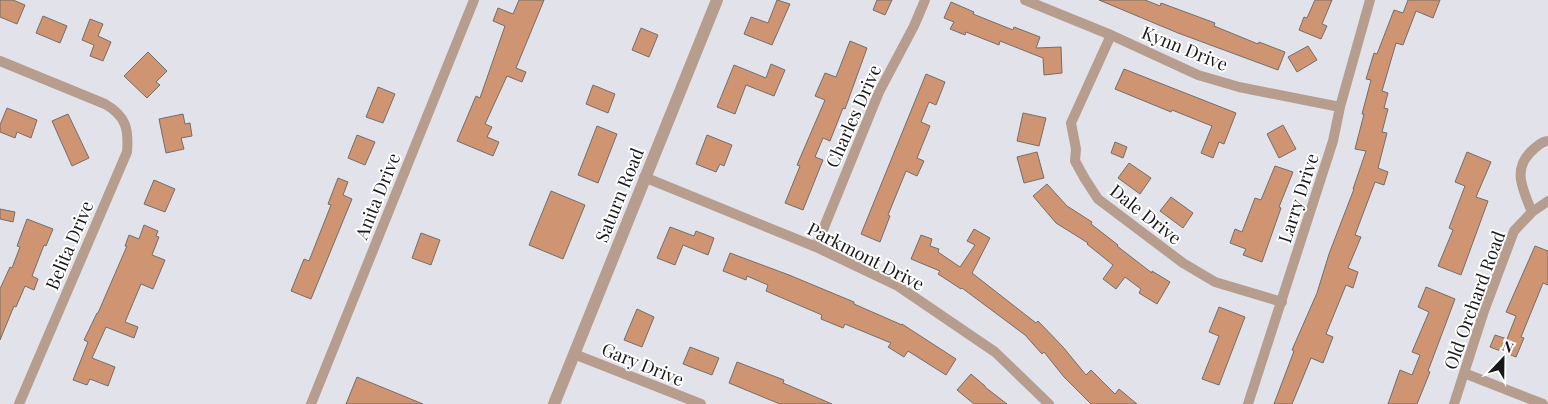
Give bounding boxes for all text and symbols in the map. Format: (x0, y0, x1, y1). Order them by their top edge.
street label: Kynn Drive (1138, 20, 1232, 76)
street label: Charles Drive (820, 61, 886, 171)
street label: Saturn Road (589, 144, 649, 246)
street label: Anita Drive (348, 149, 405, 244)
street label: Larry Drive (1272, 150, 1324, 246)
street label: Dale Drive (1105, 179, 1187, 249)
street label: Belita Drive (40, 197, 98, 293)
street label: Parkmont Drive (803, 216, 929, 296)
street label: Old Orchard Road (1438, 227, 1510, 373)
north arrow (1478, 334, 1528, 384)
text: N (1500, 336, 1516, 357)
street label: Gary Drive (598, 337, 688, 391)

